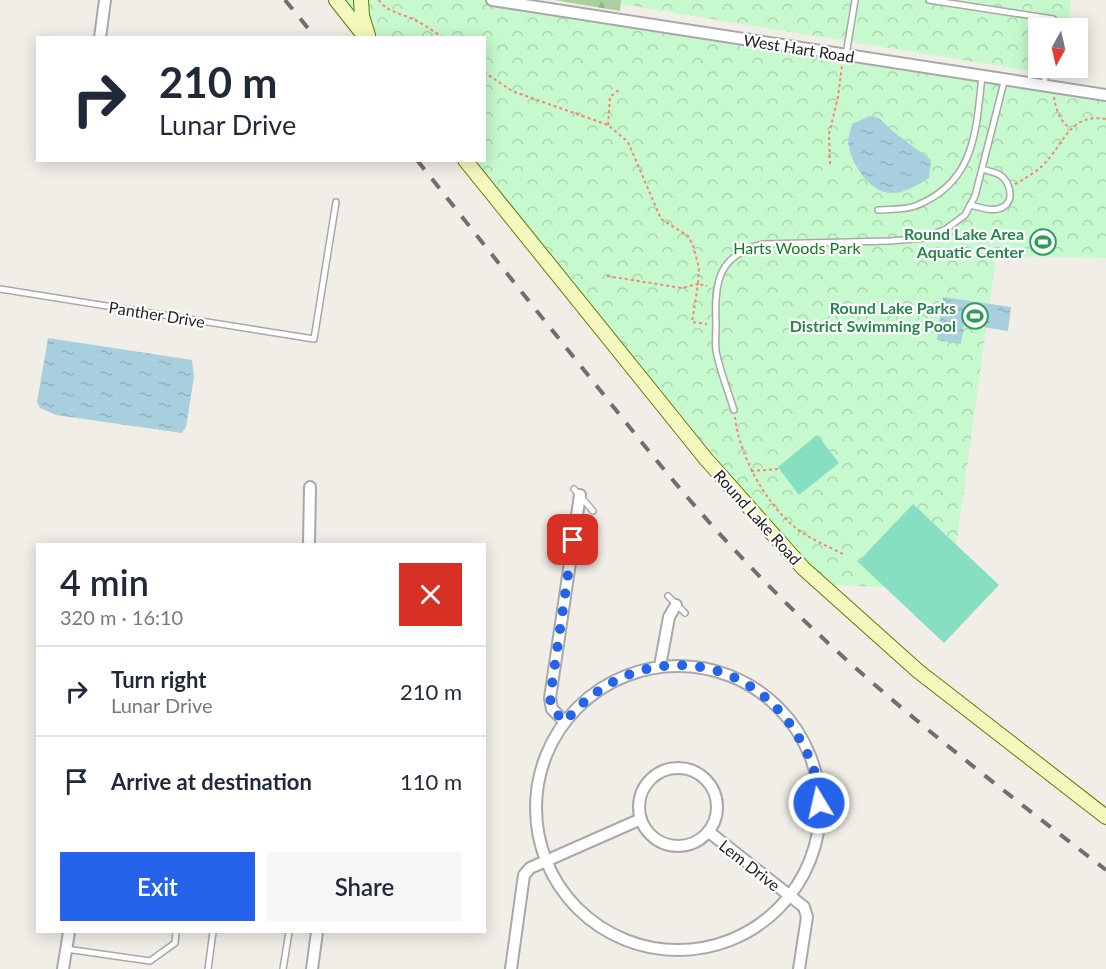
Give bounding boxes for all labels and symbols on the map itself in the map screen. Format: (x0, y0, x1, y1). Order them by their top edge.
north arrow (1028, 18, 1088, 78)
street label: West Hart Road (742, 30, 856, 66)
place label: Round Lake Area Aquatic Center (904, 224, 1024, 261)
sports icon: Round Lake Area Aquatic Center (1028, 227, 1058, 257)
park label: Harts Woods Park (733, 238, 862, 257)
street label: Panther Drive (108, 297, 206, 331)
place label: Round Lake Parks District Swimming Pool (790, 298, 956, 335)
sports icon: Round Lake Parks District Swimming Pool (960, 301, 990, 331)
street label: Round Lake Road (710, 466, 806, 568)
pin (547, 514, 598, 565)
position arrow (787, 771, 851, 835)
street label: Lem Drive (716, 836, 784, 894)

